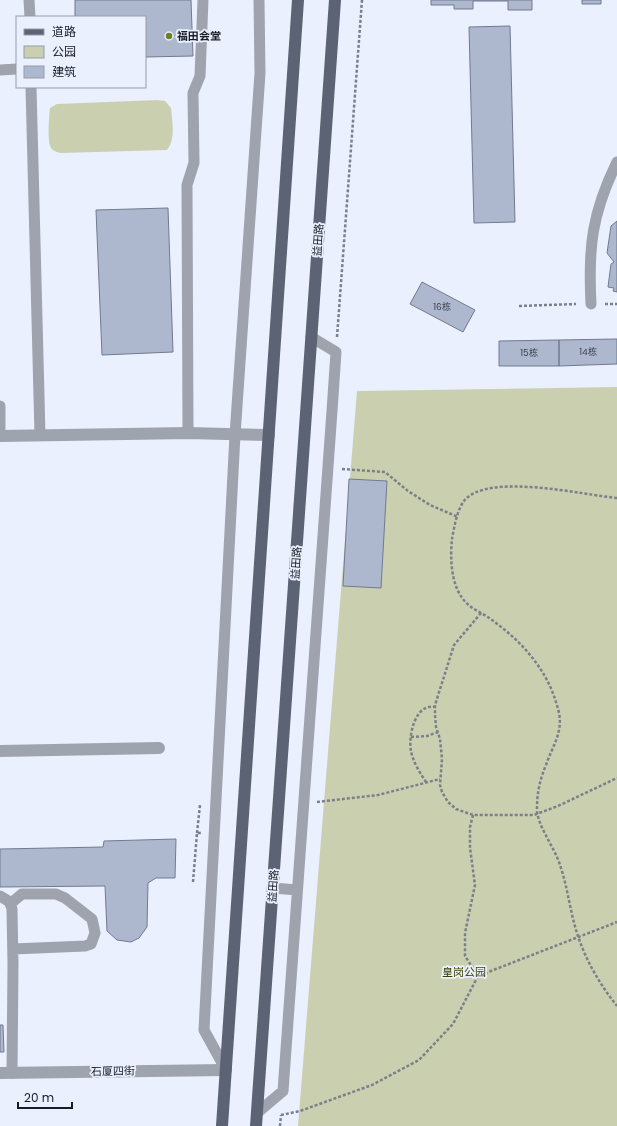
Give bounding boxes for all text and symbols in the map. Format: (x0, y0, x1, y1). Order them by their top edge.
legend (16, 16, 146, 88)
text: 道路 (52, 23, 76, 40)
place label: 福田会堂 (177, 28, 221, 44)
marker: 福田会堂 (164, 31, 174, 41)
text: 公园 (52, 43, 76, 60)
text: 建筑 (52, 63, 76, 80)
street label: 益田路 (309, 223, 327, 257)
house number: 16栋 (433, 301, 451, 313)
house number: 14栋 (579, 346, 597, 358)
house number: 15栋 (520, 347, 538, 359)
street label: 益田路 (287, 546, 305, 580)
street label: 益田路 (264, 869, 282, 903)
park label: 皇岗公园 (442, 964, 486, 980)
street label: 石厦四街 (91, 1063, 135, 1079)
scale bar (18, 1084, 72, 1110)
text: 20 m (24, 1089, 54, 1106)

